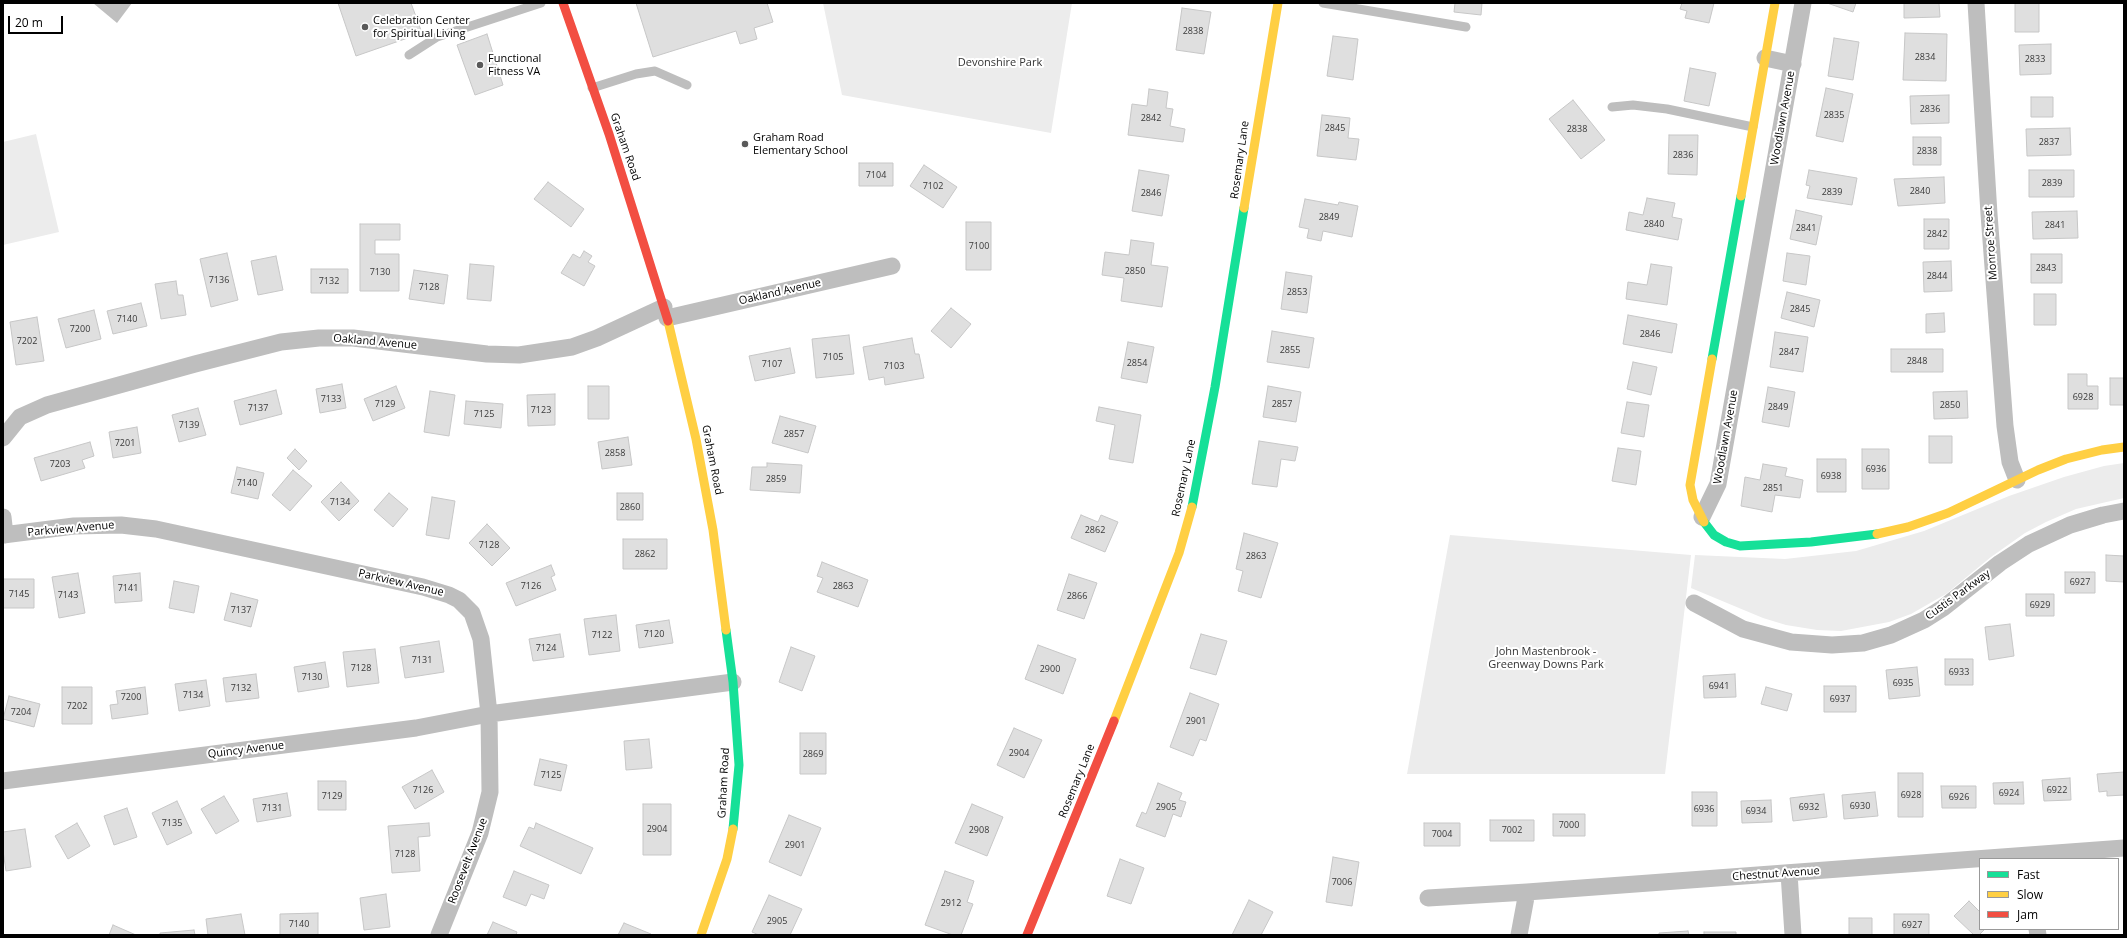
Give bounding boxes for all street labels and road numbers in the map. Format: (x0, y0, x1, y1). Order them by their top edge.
street label: Woodlawn Avenue (1768, 70, 1798, 166)
street label: Graham Road (607, 111, 643, 183)
street label: Rosemary Lane (1228, 120, 1252, 200)
street label: Monroe Street (1982, 206, 2000, 280)
street label: Oakland Avenue (738, 276, 822, 308)
street label: Oakland Avenue (333, 332, 417, 352)
street label: Woodlawn Avenue (1711, 389, 1741, 485)
street label: Graham Road (699, 424, 725, 496)
street label: Rosemary Lane (1169, 438, 1199, 518)
street label: Parkview Avenue (27, 519, 115, 539)
street label: Parkview Avenue (357, 567, 445, 599)
street label: Custis Parkway (1923, 567, 1993, 623)
street label: Quincy Avenue (207, 739, 285, 761)
street label: Rosemary Lane (1056, 742, 1098, 820)
street label: Graham Road (716, 747, 732, 819)
street label: Roosevelt Avenue (446, 816, 490, 906)
street label: Chestnut Avenue (1732, 864, 1820, 884)

